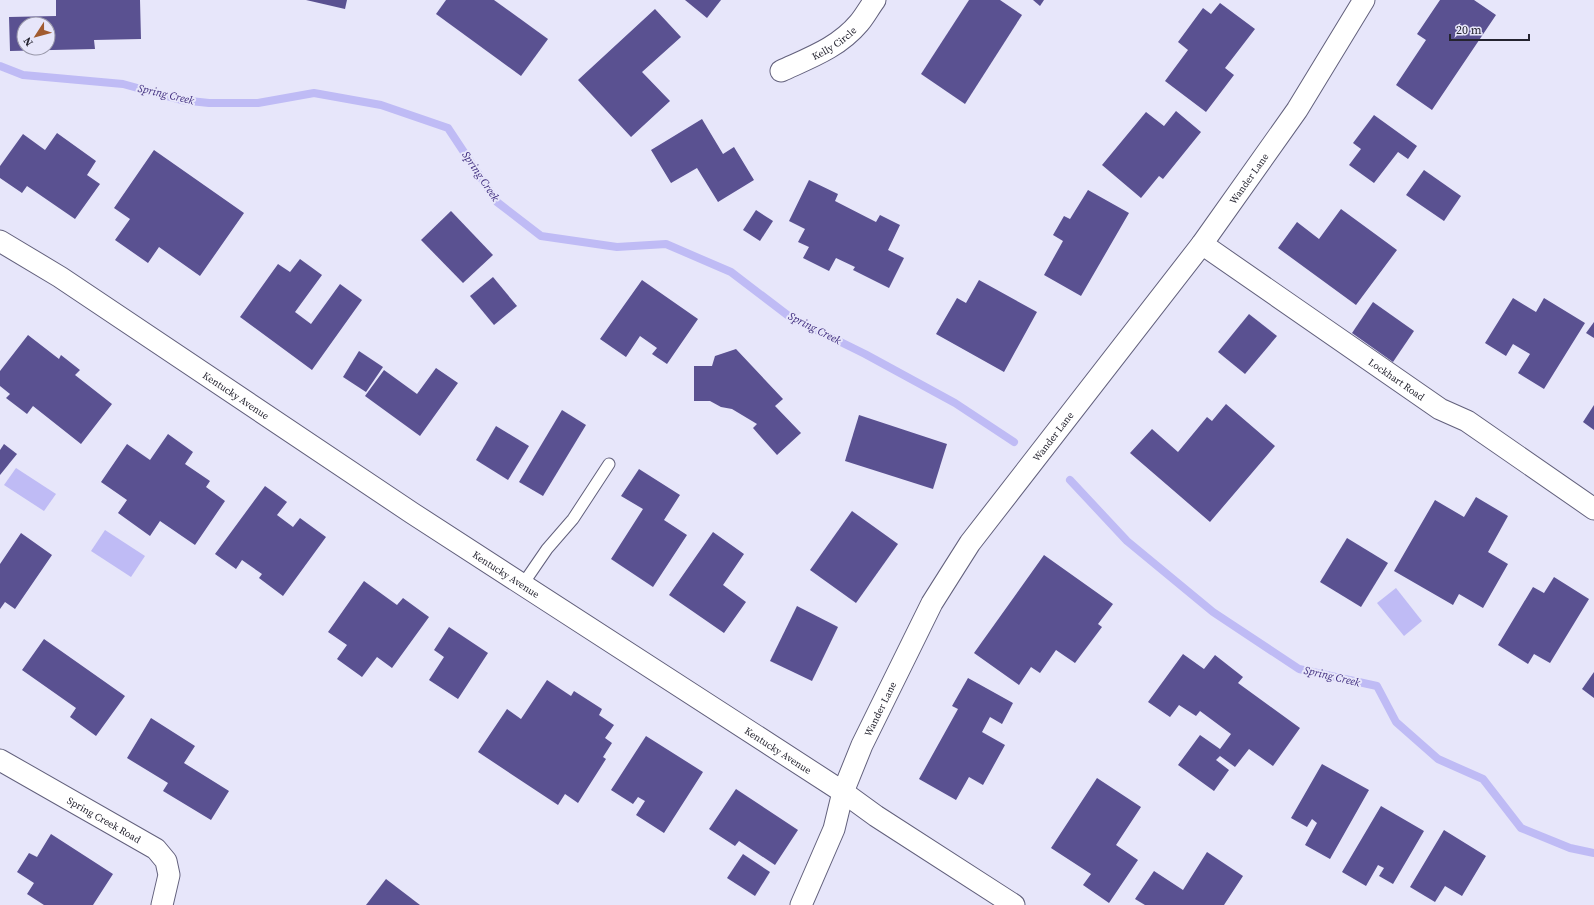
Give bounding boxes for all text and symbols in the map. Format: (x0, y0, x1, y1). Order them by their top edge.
north arrow (16, 16, 56, 56)
scale bar (1450, 16, 1529, 42)
text: 20 m (1456, 22, 1482, 38)
street label: Kelly Circle (810, 24, 859, 63)
text: N (20, 34, 37, 49)
water label: Spring Creek (136, 81, 196, 108)
water label: Spring Creek (458, 148, 503, 205)
street label: Wander Lane (1226, 150, 1272, 207)
water label: Spring Creek (786, 309, 844, 349)
street label: Lockhart Road (1366, 355, 1427, 404)
street label: Kentucky Avenue (200, 369, 272, 422)
street label: Wander Lane (1030, 409, 1077, 464)
street label: Kentucky Avenue (470, 548, 542, 601)
water label: Spring Creek (1302, 663, 1362, 690)
street label: Wander Lane (861, 679, 899, 739)
street label: Kentucky Avenue (742, 724, 814, 777)
street label: Spring Creek Road (65, 794, 143, 846)

